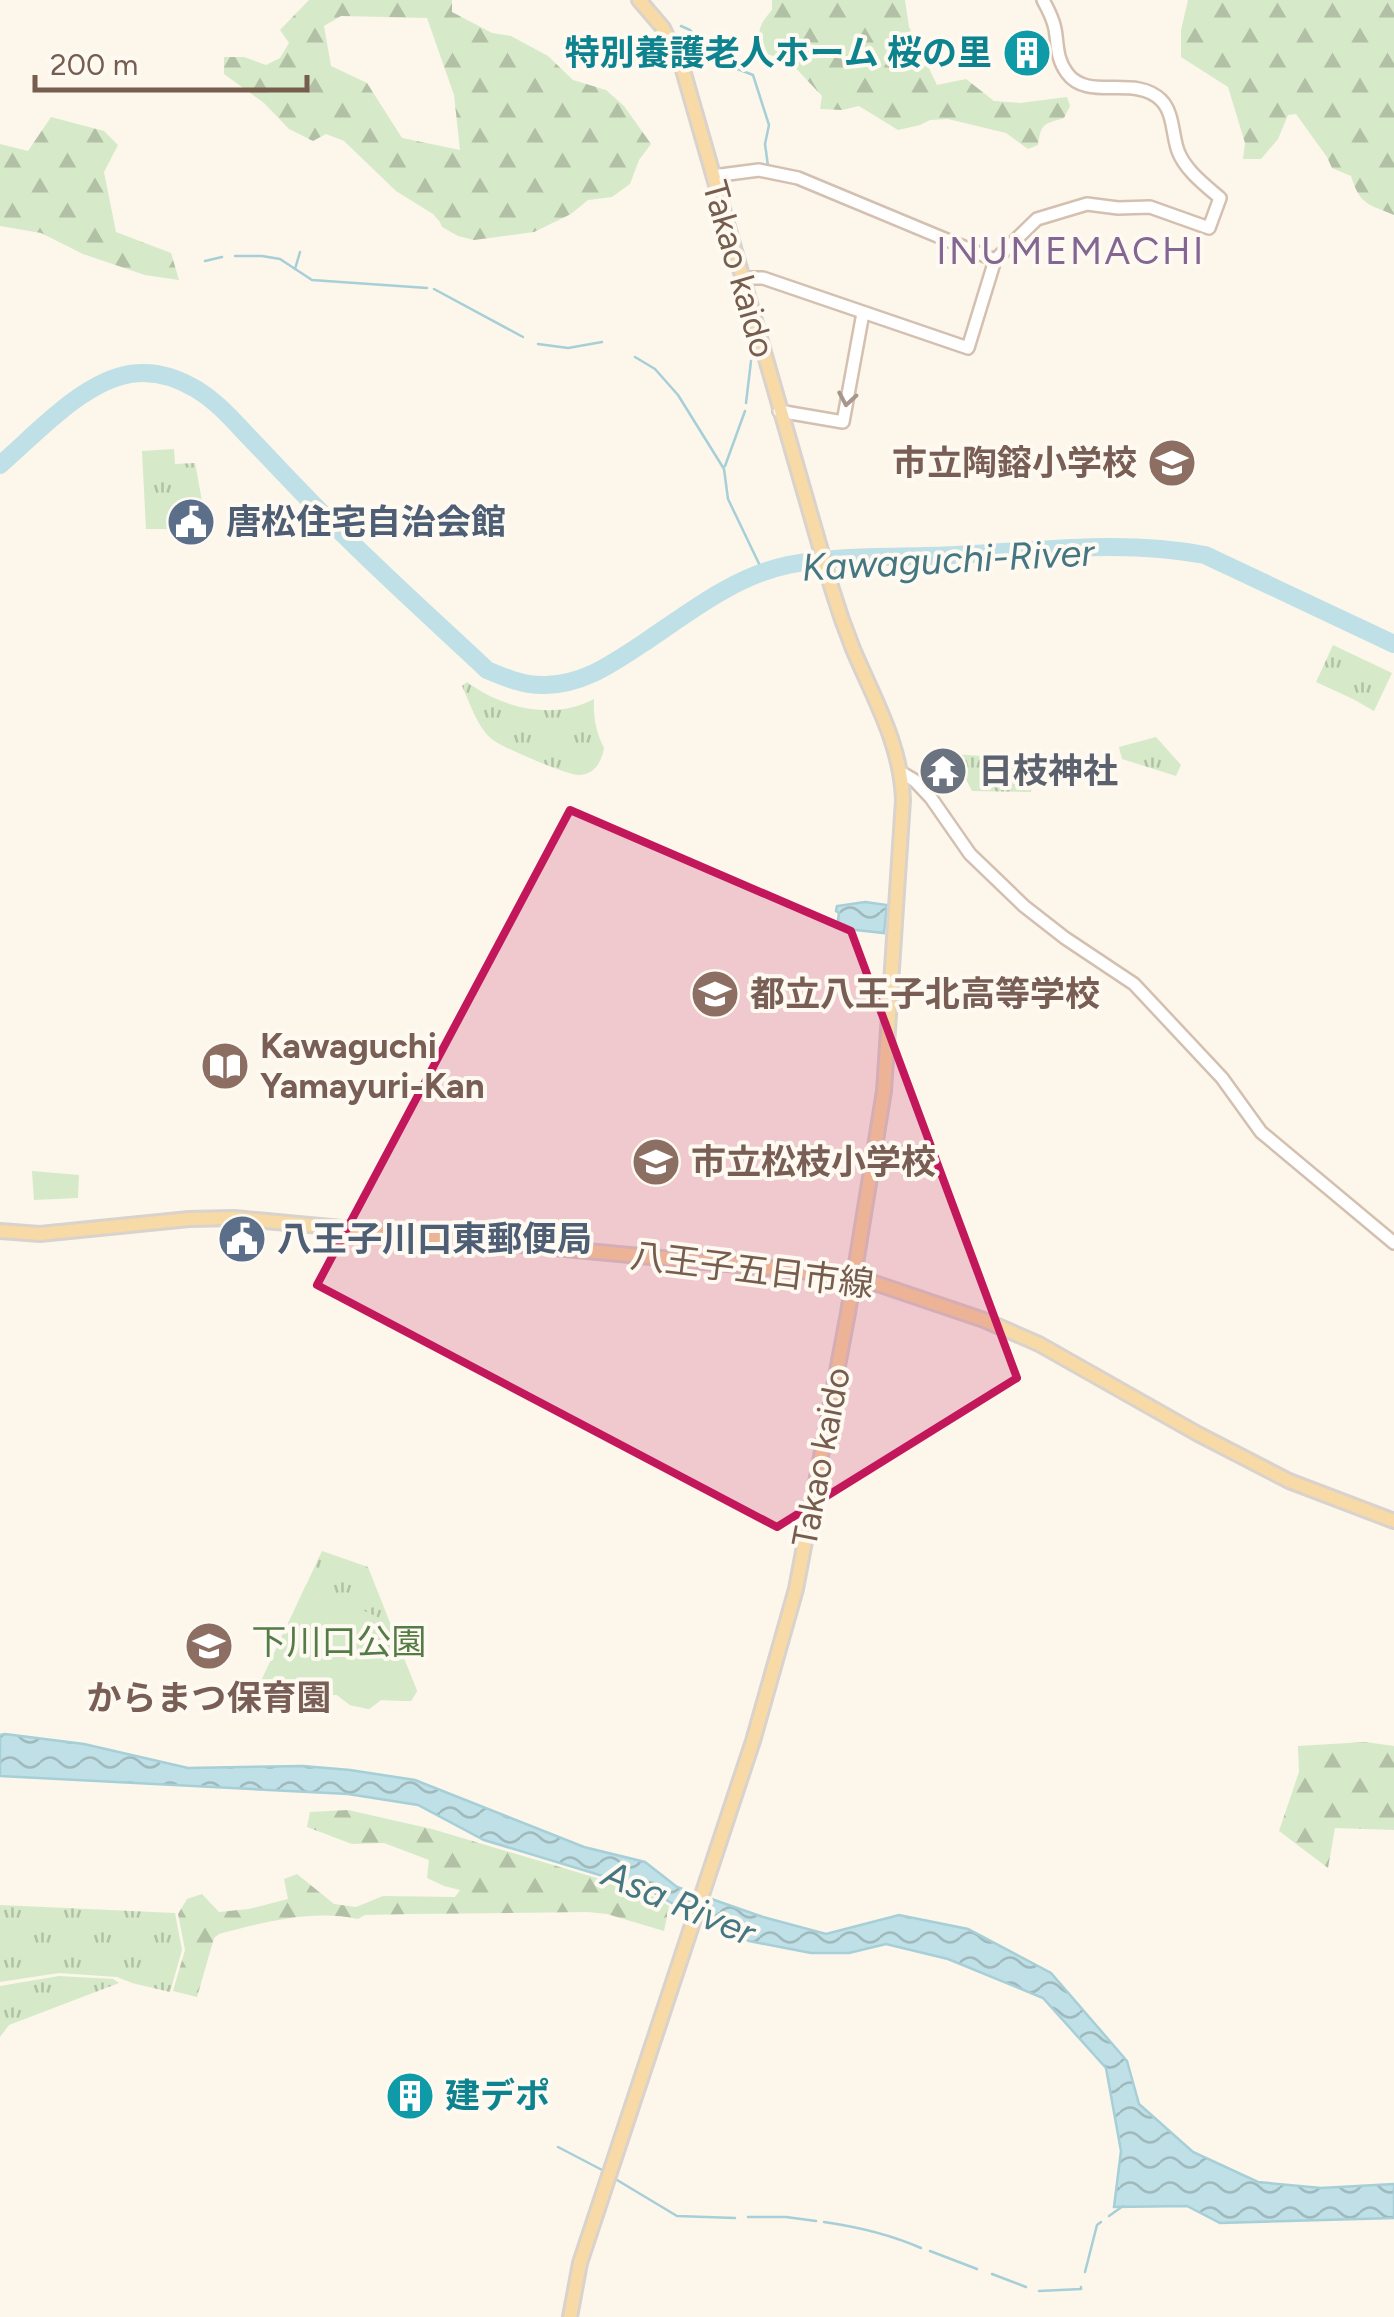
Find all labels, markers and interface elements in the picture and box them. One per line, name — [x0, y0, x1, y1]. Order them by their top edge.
building icon: 特別養護老人ホーム 桜の里 — [1001, 27, 1053, 79]
scale bar — [35, 30, 308, 92]
place label: 特別養護老人ホーム 桜の里 — [565, 32, 992, 74]
text: 200 m — [50, 46, 138, 83]
street label: Takao kaido — [694, 176, 784, 362]
district label: INUMEMACHI — [936, 228, 1206, 274]
one-way arrow — [837, 391, 858, 407]
school or university icon: 市立陶鎔小学校 — [1146, 437, 1198, 489]
place label: 市立陶鎔小学校 — [892, 442, 1137, 484]
public building icon: 唐松住宅自治会館 — [165, 496, 217, 548]
place label: 唐松住宅自治会館 — [226, 501, 506, 543]
water label: Kawaguchi-River — [801, 529, 1096, 591]
temple icon: 日枝神社 — [917, 745, 969, 797]
place label: 日枝神社 — [978, 750, 1118, 792]
school or university icon: 都立八王子北高等学校 — [689, 968, 741, 1020]
place label: 都立八王子北高等学校 — [750, 973, 1100, 1015]
place label: Kawaguchi Yamayuri-Kan — [260, 1025, 485, 1107]
library icon: Kawaguchi Yamayuri-Kan — [199, 1040, 251, 1092]
school or university icon: 市立松枝小学校 — [630, 1136, 682, 1188]
place label: 市立松枝小学校 — [691, 1141, 936, 1183]
public building icon: 八王子川口東郵便局 — [216, 1213, 268, 1265]
place label: 八王子川口東郵便局 — [277, 1218, 592, 1260]
street label: 八王子五日市線 — [628, 1234, 876, 1306]
street label: Takao kaido — [783, 1364, 859, 1550]
school or university icon: からまつ保育園 — [183, 1620, 235, 1672]
park label: 下川口公園 — [251, 1621, 427, 1663]
place label: からまつ保育園 — [86, 1677, 332, 1719]
water label: Asa River — [594, 1850, 763, 1956]
building icon: 建デポ — [384, 2070, 436, 2122]
place label: 建デポ — [445, 2075, 550, 2117]

